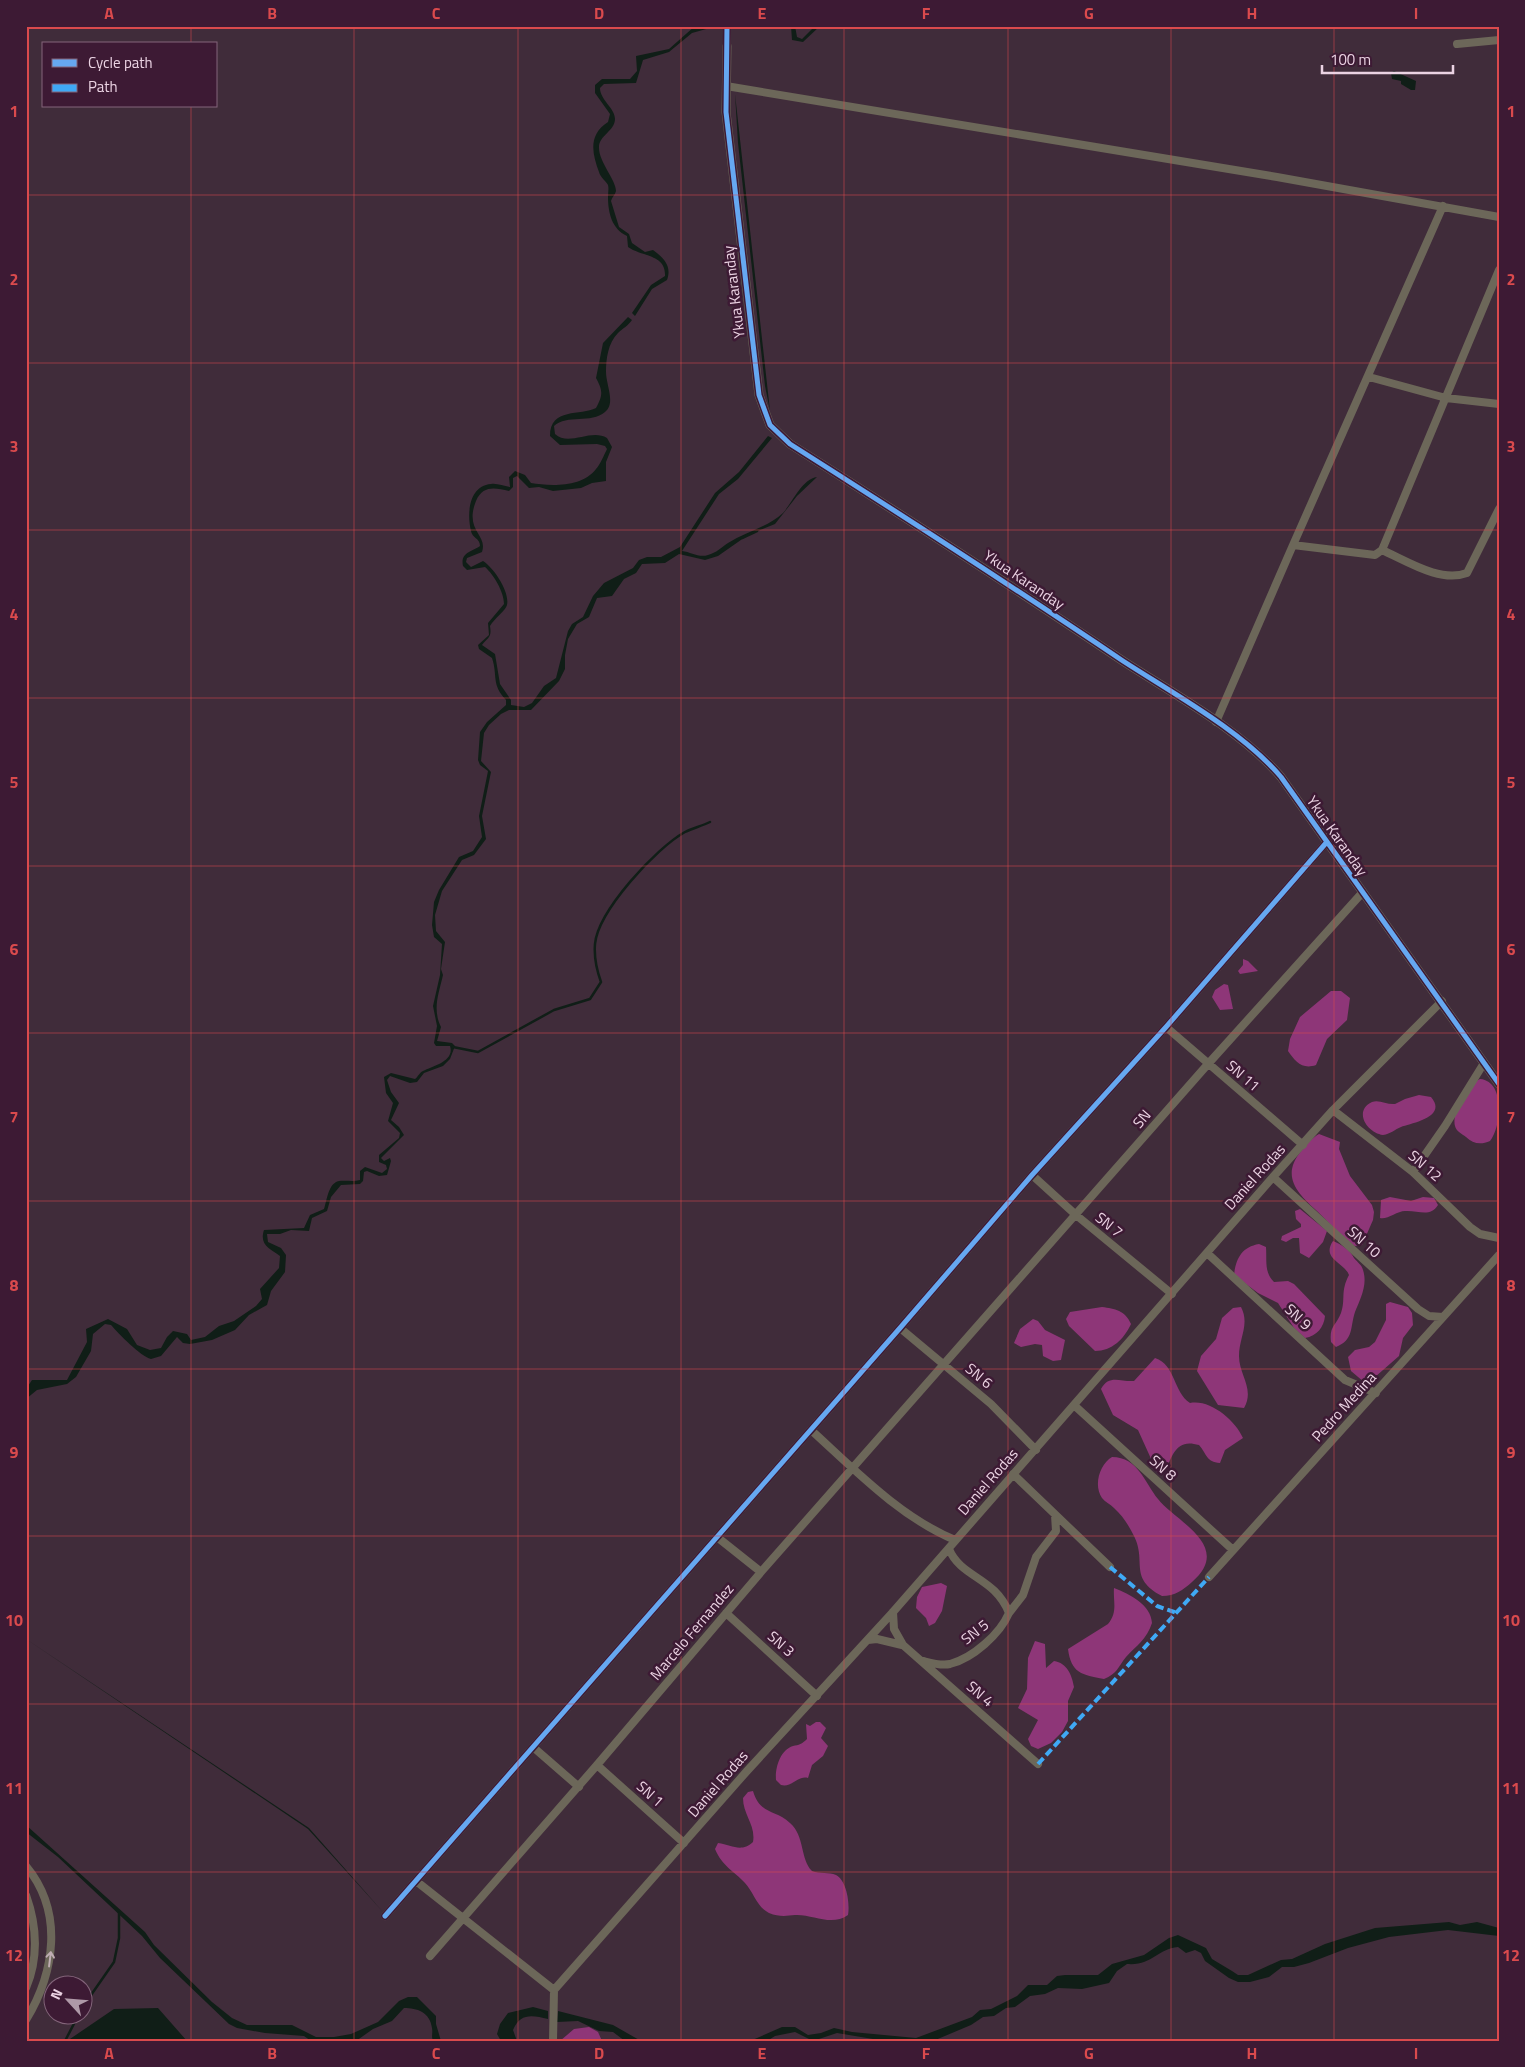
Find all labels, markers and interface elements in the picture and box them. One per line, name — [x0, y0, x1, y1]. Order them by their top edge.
text: A — [104, 1, 114, 25]
text: B — [267, 1, 277, 25]
text: C — [432, 1, 441, 25]
text: D — [594, 1, 604, 25]
text: E — [758, 1, 767, 25]
text: F — [922, 1, 931, 25]
text: G — [1084, 1, 1094, 25]
text: H — [1247, 1, 1257, 25]
text: I — [1414, 1, 1418, 25]
legend — [42, 42, 218, 108]
scale bar — [1322, 42, 1454, 74]
text: 100 m — [1330, 48, 1371, 71]
text: Cycle path — [88, 51, 153, 74]
text: Path — [88, 75, 118, 98]
text: 1 — [10, 99, 18, 123]
text: 1 — [1507, 99, 1515, 123]
street label: Ykua Karanday — [716, 244, 751, 340]
text: 2 — [10, 267, 18, 291]
text: 2 — [1507, 267, 1515, 291]
text: 3 — [10, 434, 18, 458]
text: 3 — [1507, 434, 1515, 458]
street label: Ykua Karanday — [979, 544, 1069, 615]
text: 4 — [10, 602, 19, 626]
text: 4 — [1507, 602, 1516, 626]
text: 5 — [10, 770, 19, 794]
text: 5 — [1507, 770, 1516, 794]
street label: Ykua Karanday — [1301, 791, 1374, 881]
text: 6 — [10, 937, 19, 961]
text: 6 — [1507, 937, 1516, 961]
street label: SN 11 — [1221, 1054, 1265, 1097]
street label: SN — [1127, 1104, 1156, 1133]
text: 7 — [10, 1105, 18, 1129]
text: 7 — [1507, 1105, 1515, 1129]
street label: Daniel Rodas — [1219, 1138, 1291, 1215]
street label: SN 12 — [1403, 1144, 1447, 1187]
street label: SN 7 — [1090, 1206, 1128, 1243]
street label: SN 10 — [1342, 1220, 1386, 1263]
text: 8 — [10, 1273, 19, 1297]
text: 8 — [1507, 1273, 1516, 1297]
street label: SN 9 — [1280, 1298, 1317, 1335]
street label: SN 6 — [960, 1357, 998, 1394]
street label: Pedro Medina — [1306, 1366, 1382, 1447]
text: 9 — [10, 1440, 19, 1464]
text: 9 — [1507, 1440, 1516, 1464]
street label: Daniel Rodas — [952, 1443, 1023, 1520]
street label: SN 8 — [1144, 1449, 1182, 1486]
street label: Marcelo Fernandez — [644, 1578, 739, 1685]
text: 10 — [5, 1608, 23, 1632]
text: 10 — [1502, 1608, 1520, 1632]
street label: SN 5 — [956, 1613, 994, 1650]
street label: SN 3 — [762, 1625, 800, 1662]
street label: SN 4 — [961, 1675, 999, 1712]
street label: Daniel Rodas — [682, 1745, 753, 1822]
street label: SN 1 — [631, 1775, 669, 1812]
text: 11 — [5, 1776, 23, 1800]
text: 11 — [1502, 1776, 1520, 1800]
text: 12 — [5, 1943, 23, 1967]
text: 12 — [1502, 1943, 1520, 1967]
one-way arrow — [45, 1951, 55, 1967]
north arrow — [42, 1974, 92, 2024]
text: N — [44, 1985, 67, 2003]
text: A — [104, 2041, 114, 2065]
text: B — [267, 2041, 277, 2065]
text: C — [432, 2041, 441, 2065]
text: D — [594, 2041, 604, 2065]
text: E — [758, 2041, 767, 2065]
text: F — [922, 2041, 931, 2065]
text: G — [1084, 2041, 1094, 2065]
text: H — [1247, 2041, 1257, 2065]
text: I — [1414, 2041, 1418, 2065]

